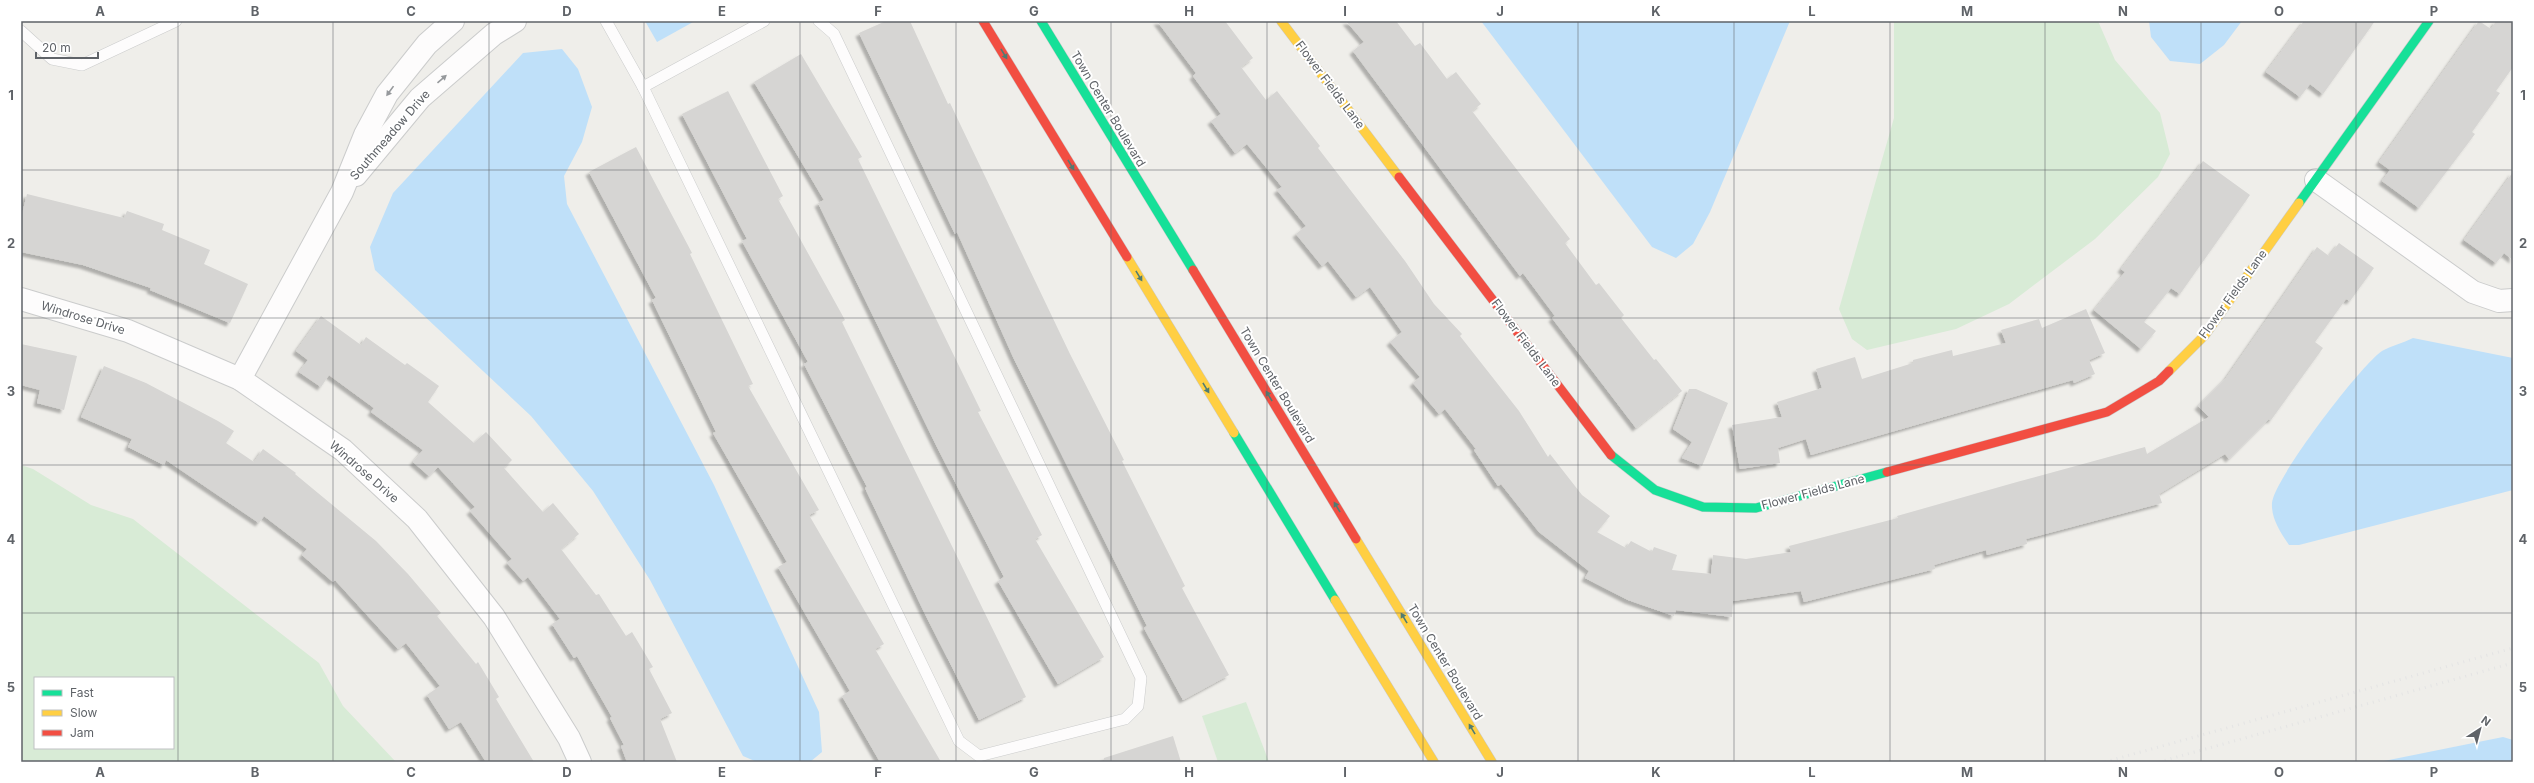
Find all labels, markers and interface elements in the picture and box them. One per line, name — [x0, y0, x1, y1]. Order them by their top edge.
text: A — [95, 3, 105, 19]
text: B — [251, 3, 260, 19]
text: C — [406, 3, 416, 19]
text: D — [562, 3, 572, 19]
text: E — [718, 3, 726, 19]
text: F — [874, 3, 882, 19]
text: G — [1029, 3, 1039, 19]
text: H — [1184, 3, 1194, 19]
text: I — [1343, 3, 1347, 19]
text: J — [1496, 3, 1504, 19]
text: K — [1651, 3, 1661, 19]
text: L — [1808, 3, 1816, 19]
text: M — [1961, 3, 1973, 19]
text: N — [2118, 3, 2128, 19]
text: O — [2274, 3, 2284, 19]
text: P — [2430, 3, 2438, 19]
scale bar — [36, 34, 98, 60]
street label: Flower Fields Lane — [1293, 38, 1368, 132]
text: 20 m — [42, 40, 71, 55]
one-way arrow — [1000, 48, 1007, 60]
street label: Town Center Boulevard — [1068, 48, 1149, 169]
one-way arrow — [437, 75, 448, 84]
street label: Southmeadow Drive — [346, 86, 433, 183]
one-way arrow — [385, 86, 394, 97]
text: 1 — [8, 87, 14, 103]
text: 1 — [2520, 87, 2526, 103]
one-way arrow — [1068, 159, 1075, 171]
text: 2 — [7, 235, 15, 251]
text: 2 — [2519, 235, 2527, 251]
street label: Flower Fields Lane — [2195, 246, 2270, 341]
one-way arrow — [1135, 270, 1142, 282]
street label: Flower Fields Lane — [1489, 296, 1564, 390]
street label: Windrose Drive — [39, 298, 127, 337]
street label: Town Center Boulevard — [1237, 324, 1318, 445]
one-way arrow — [1203, 382, 1210, 393]
text: 3 — [7, 383, 15, 399]
text: 3 — [2519, 383, 2527, 399]
one-way arrow — [1265, 391, 1273, 401]
street label: Windrose Drive — [327, 437, 402, 506]
street label: Flower Fields Lane — [1760, 471, 1866, 512]
one-way arrow — [1333, 501, 1340, 513]
text: 4 — [7, 531, 16, 547]
text: 4 — [2519, 531, 2528, 547]
street label: Town Center Boulevard — [1405, 601, 1486, 722]
one-way arrow — [1401, 612, 1408, 624]
legend — [34, 677, 174, 749]
text: 5 — [7, 679, 15, 695]
text: 5 — [2519, 679, 2527, 695]
text: Fast — [70, 685, 94, 700]
text: Slow — [70, 705, 98, 720]
north arrow — [2460, 709, 2500, 749]
text: N — [2478, 713, 2493, 729]
one-way arrow — [1468, 724, 1476, 734]
text: Jam — [70, 725, 94, 740]
text: A — [95, 764, 105, 780]
text: B — [251, 764, 260, 780]
text: C — [406, 764, 416, 780]
text: D — [562, 764, 572, 780]
text: E — [718, 764, 726, 780]
text: F — [874, 764, 882, 780]
text: G — [1029, 764, 1039, 780]
text: H — [1184, 764, 1194, 780]
text: I — [1343, 764, 1347, 780]
text: J — [1496, 764, 1504, 780]
text: K — [1651, 764, 1661, 780]
text: L — [1808, 764, 1816, 780]
text: M — [1961, 764, 1973, 780]
text: N — [2118, 764, 2128, 780]
text: O — [2274, 764, 2284, 780]
text: P — [2430, 764, 2438, 780]

